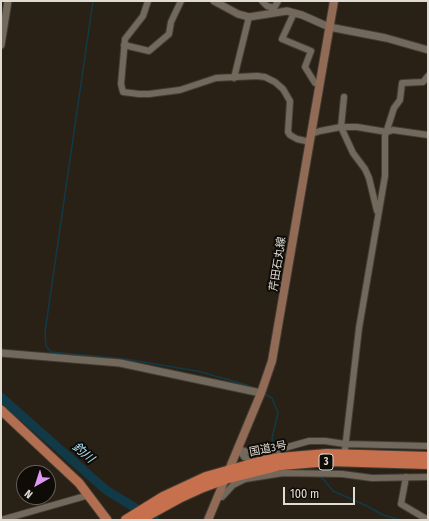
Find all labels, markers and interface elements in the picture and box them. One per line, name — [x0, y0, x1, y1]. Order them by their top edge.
street label: 芹田石丸線 — [267, 236, 289, 292]
street label: 国道3号 — [248, 439, 288, 459]
water label: 釣川 — [69, 440, 97, 466]
road number: 3 — [319, 454, 333, 470]
north arrow — [16, 465, 56, 505]
scale bar — [285, 479, 357, 505]
text: N — [22, 487, 35, 501]
text: 100 m — [290, 487, 319, 501]

